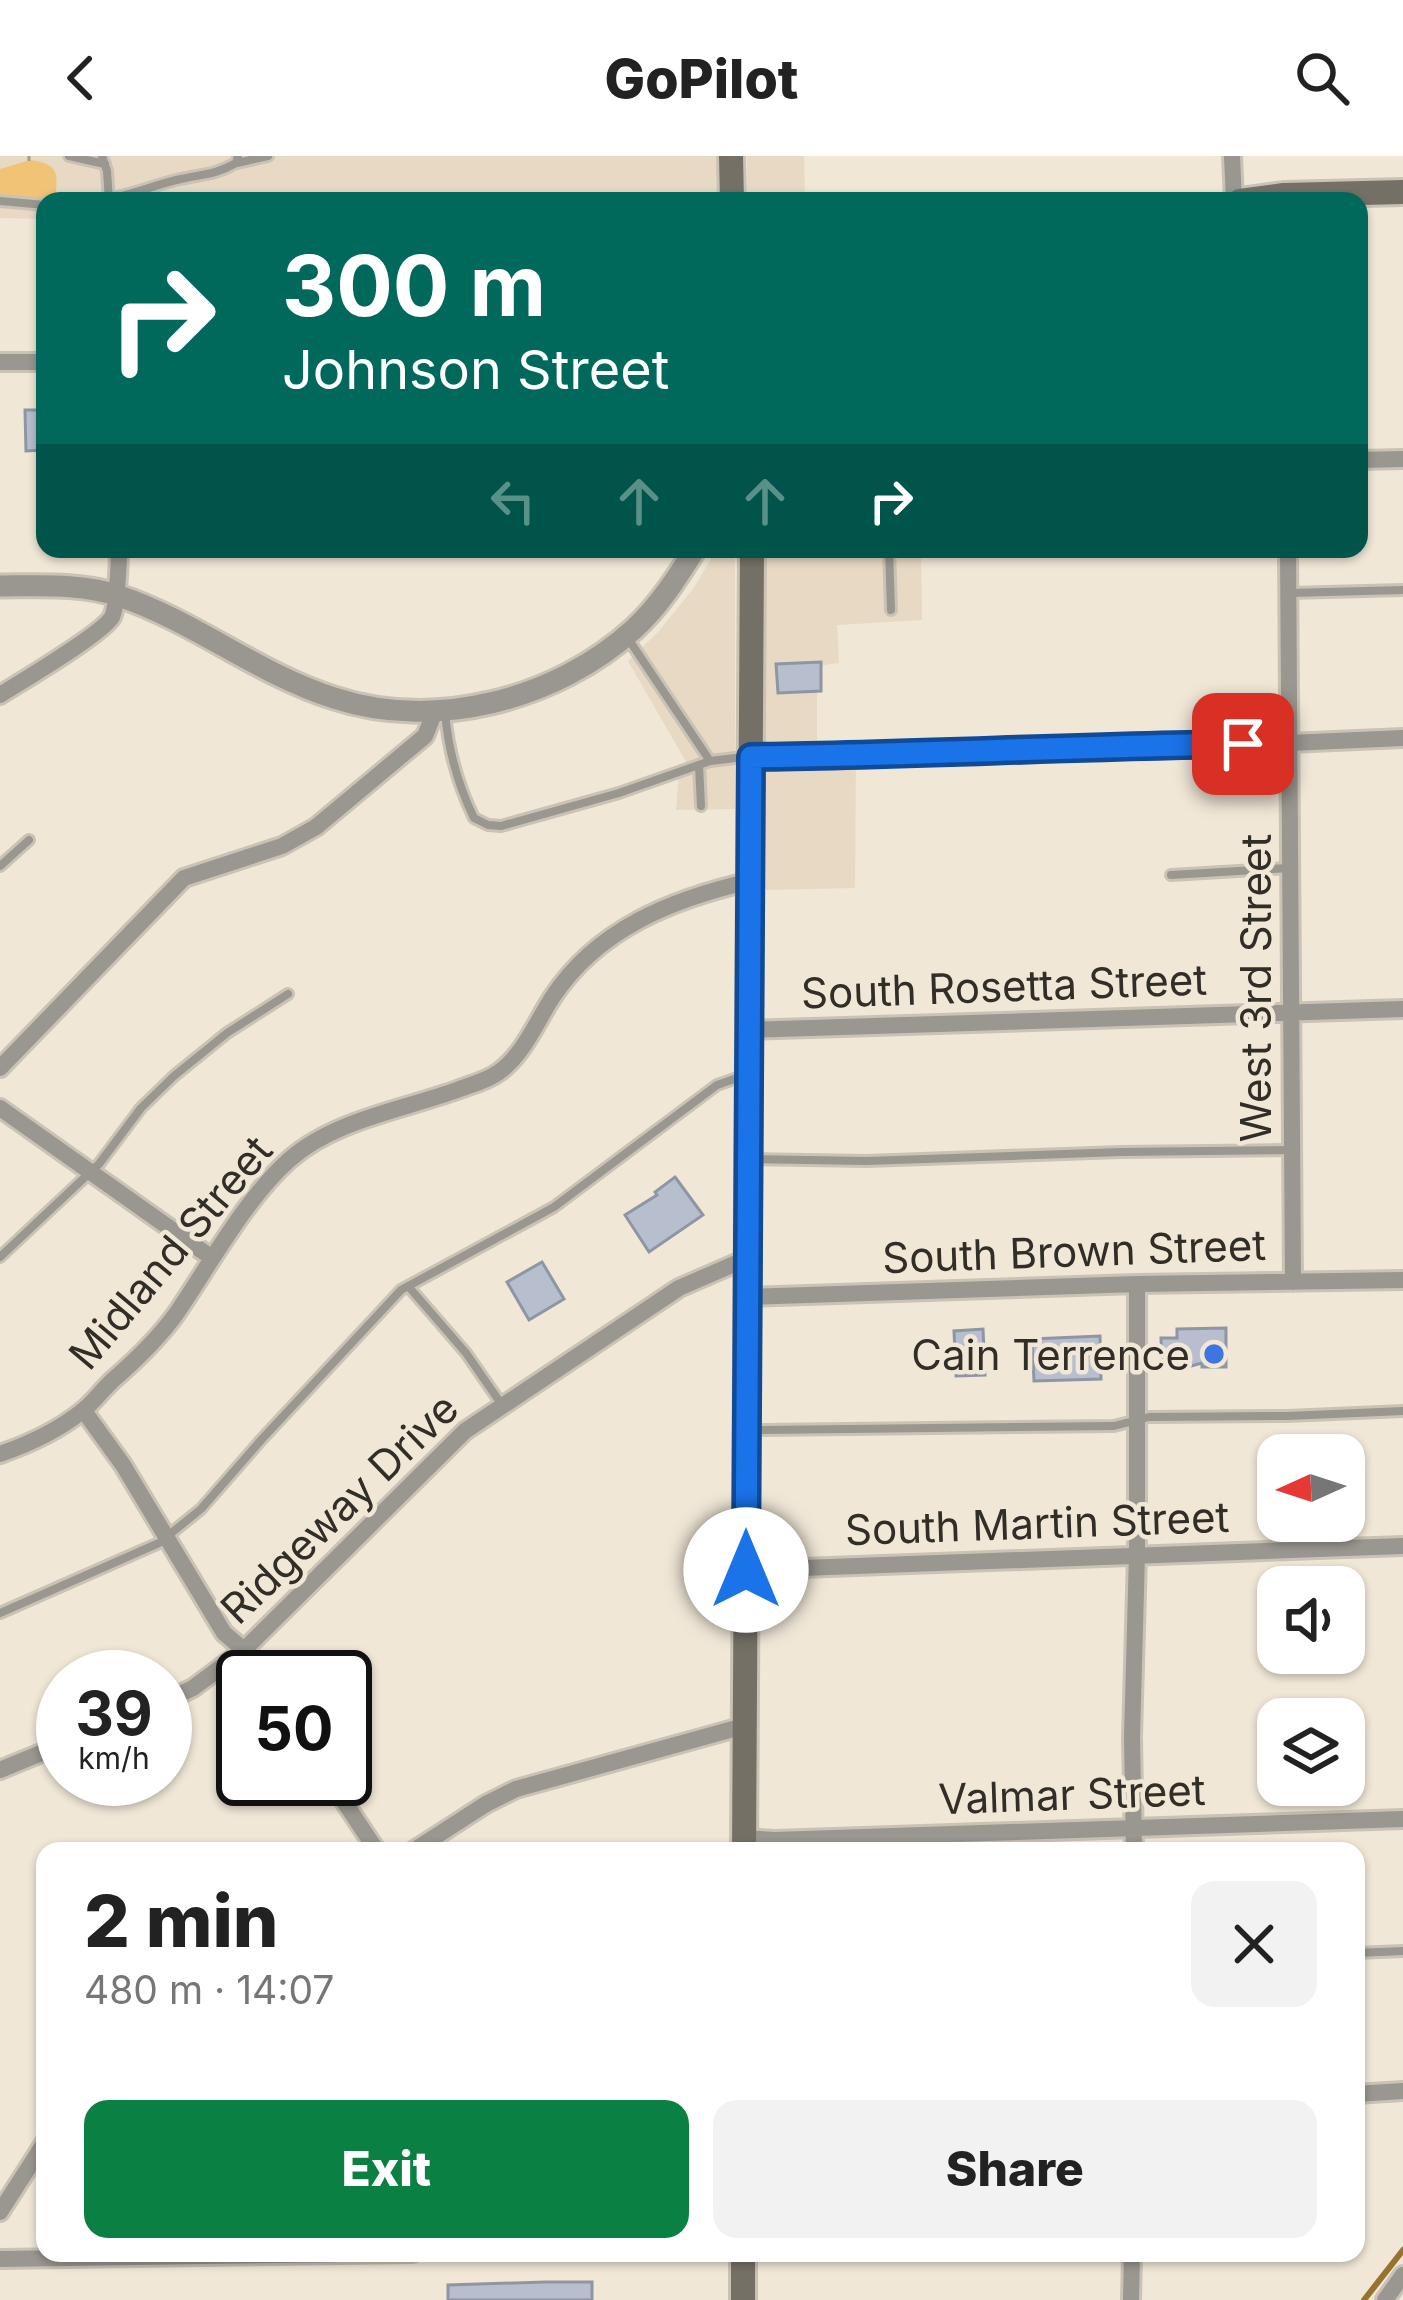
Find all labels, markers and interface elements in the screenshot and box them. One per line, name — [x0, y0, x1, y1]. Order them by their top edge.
icon: back — [48, 45, 114, 111]
icon: search — [1289, 45, 1355, 111]
text: GoPilot — [605, 46, 798, 111]
text: 300 m — [282, 235, 546, 336]
icon: right — [84, 240, 240, 396]
text: Johnson Street — [282, 337, 669, 402]
icon: left — [480, 468, 546, 534]
icon: ahead — [606, 468, 672, 534]
icon: ahead — [732, 468, 798, 534]
icon: right — [858, 468, 924, 534]
pin — [1192, 693, 1294, 795]
icon: arrive — [1210, 711, 1276, 777]
street label: West 3rd Street — [1230, 834, 1281, 1142]
street label: South Rosetta Street — [800, 953, 1208, 1019]
street label: Midland Street — [58, 1125, 282, 1379]
street label: South Brown Street — [881, 1219, 1267, 1283]
place label: Cain Terrence — [911, 1329, 1190, 1380]
marker: Cain Terrence — [1201, 1341, 1227, 1367]
street label: Ridgeway Drive — [210, 1382, 468, 1634]
north arrow — [1257, 1434, 1365, 1542]
map controls — [1257, 1434, 1365, 1806]
street label: South Martin Street — [844, 1491, 1230, 1555]
position arrow — [683, 1507, 809, 1633]
button: sound — [1257, 1566, 1365, 1674]
speed limit sign: 50 — [216, 1650, 372, 1806]
text: 39 — [75, 1677, 153, 1749]
button: layers — [1257, 1698, 1365, 1806]
text: km/h — [78, 1740, 150, 1776]
street label: Valmar Street — [938, 1764, 1206, 1824]
text: 2 min — [84, 1877, 279, 1964]
button: close — [1191, 1881, 1317, 2007]
text: 480 m · 14:07 — [84, 1966, 334, 2013]
button: Exit — [84, 2100, 689, 2238]
button: Share — [713, 2100, 1317, 2238]

